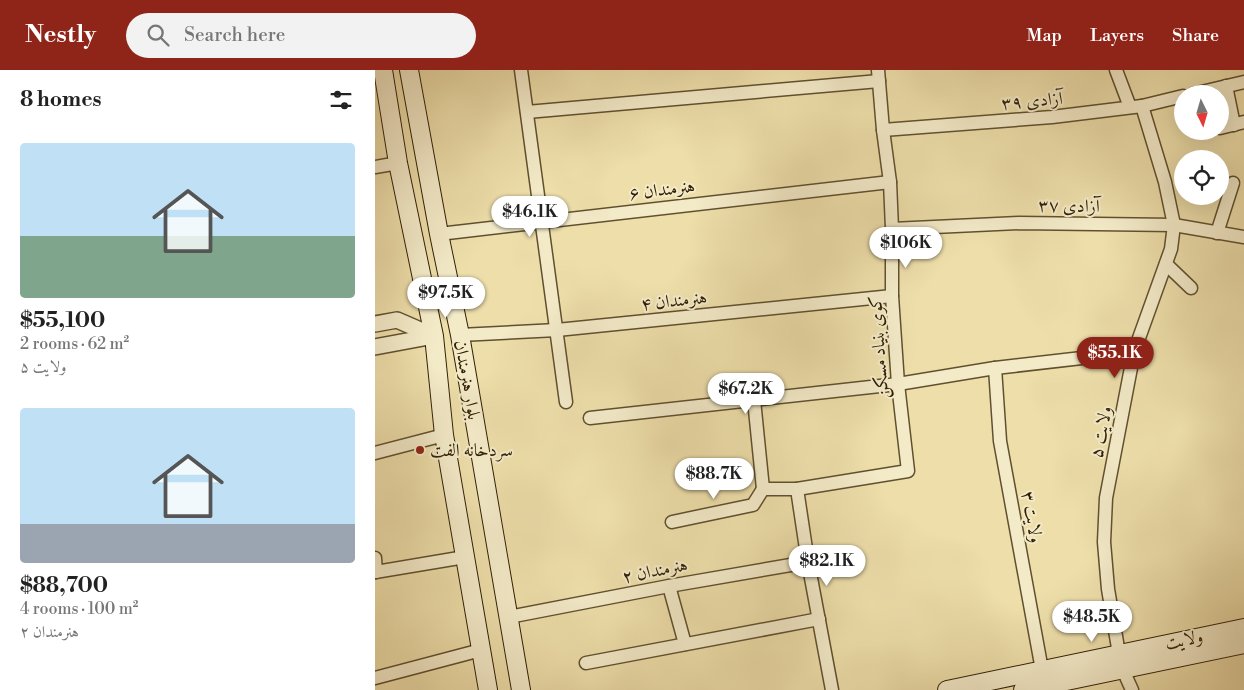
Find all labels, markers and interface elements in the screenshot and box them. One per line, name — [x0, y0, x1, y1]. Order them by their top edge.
search box — [126, 13, 476, 58]
text: Nestly — [25, 20, 96, 50]
icon: search — [144, 21, 172, 49]
text: Search here — [184, 23, 285, 47]
text: Map — [1027, 24, 1062, 47]
text: Layers — [1090, 24, 1144, 47]
text: Share — [1172, 24, 1219, 47]
north arrow — [1174, 85, 1229, 140]
map controls — [1174, 85, 1229, 205]
icon: filters — [327, 86, 355, 114]
text: 8 homes — [20, 87, 102, 113]
street label: آزادی ۳۹ — [1000, 87, 1066, 115]
button: locate — [1174, 150, 1229, 205]
street label: هنرمندان ۶ — [628, 175, 696, 205]
icon: home — [143, 176, 233, 266]
street label: آزادی ۳۷ — [1038, 194, 1102, 218]
pin: $46.1K — [489, 196, 571, 238]
text: $46.1K — [502, 202, 558, 222]
pin: $106K — [871, 226, 941, 269]
text: $106K — [880, 233, 932, 253]
pin: $97.5K — [405, 276, 487, 319]
text: $97.5K — [418, 283, 474, 303]
street label: هنرمندان ۴ — [640, 286, 708, 316]
street label: کوی بنیاد مسکن — [864, 295, 894, 399]
text: $55,100 — [20, 308, 105, 334]
text: 2 rooms · 62 m² — [20, 334, 129, 354]
pin: $55.1K — [1074, 336, 1156, 379]
street label: بلوار هنرمندان — [449, 338, 485, 422]
text: $55.1K — [1088, 343, 1142, 363]
text: ولایت ۵ — [20, 357, 66, 377]
pin: $67.2K — [705, 372, 787, 415]
text: $67.2K — [719, 379, 773, 399]
street label: ولایت ۵ — [1085, 404, 1117, 460]
place label: سردخانه الفت — [430, 439, 513, 462]
icon: home — [143, 441, 233, 531]
marker: سردخانه الفت — [414, 444, 426, 456]
pin: $88.7K — [673, 458, 755, 500]
text: $88.7K — [686, 464, 742, 484]
street label: ولایت ۳ — [1016, 489, 1048, 545]
pin: $82.1K — [786, 544, 868, 587]
text: $82.1K — [800, 551, 854, 571]
street label: هنرمندان ۲ — [620, 553, 690, 589]
text: $88,700 — [20, 573, 108, 599]
text: 4 rooms · 100 m² — [20, 599, 138, 619]
pin: $48.5K — [1051, 600, 1133, 643]
text: $48.5K — [1063, 607, 1121, 627]
text: هنرمندان ۲ — [20, 622, 79, 642]
street label: ولایت — [1163, 625, 1205, 655]

